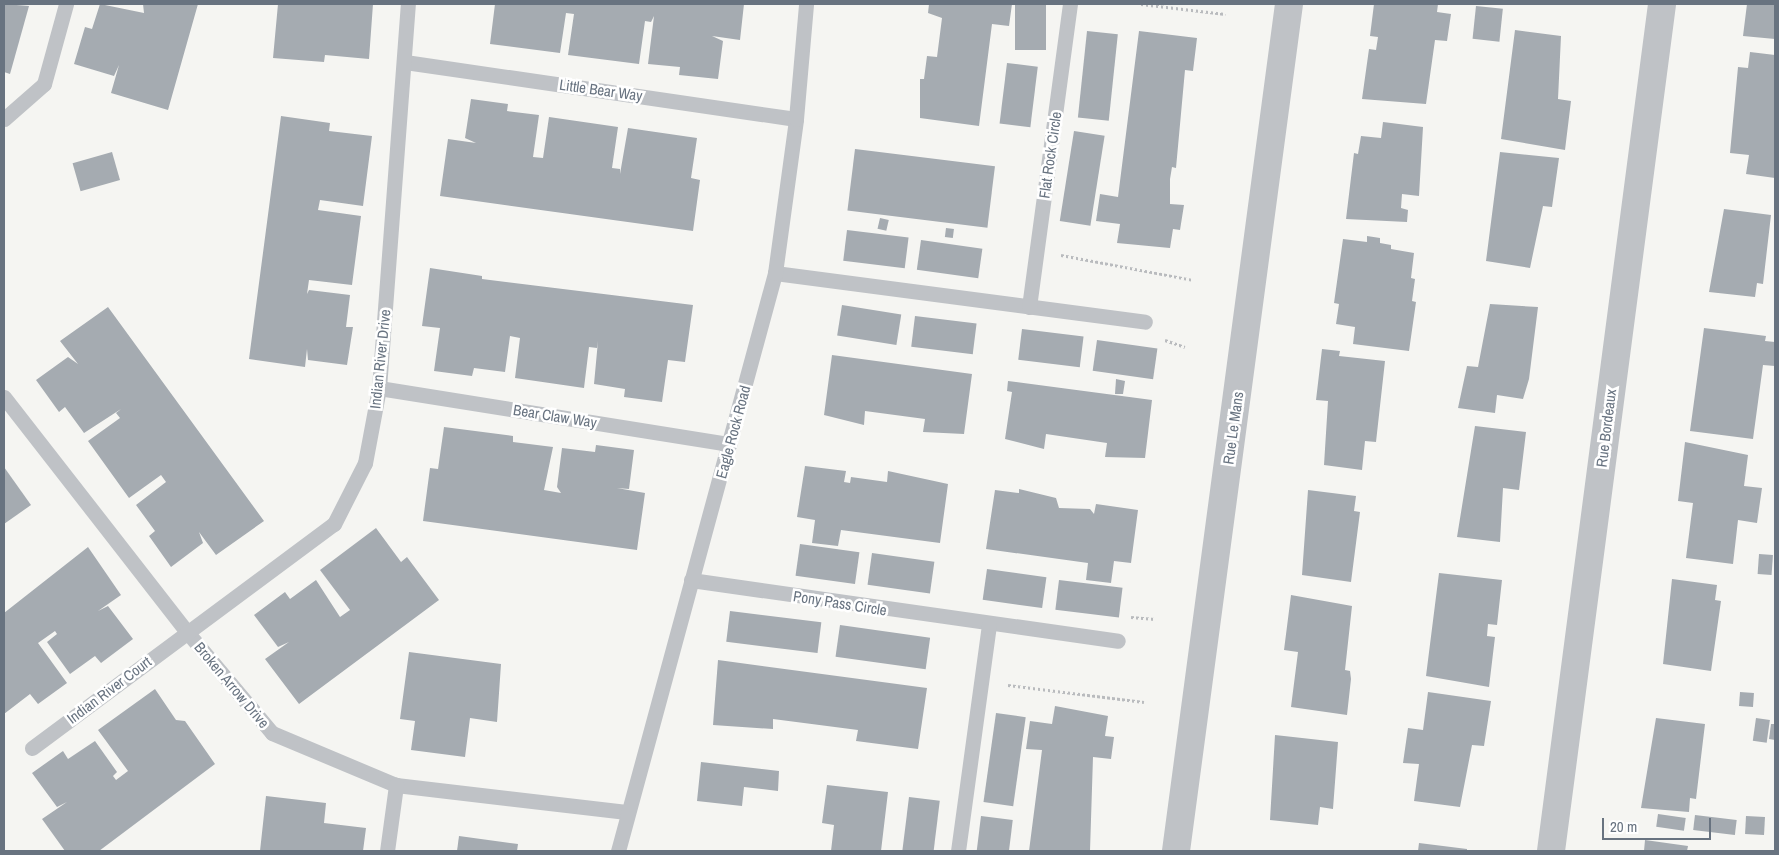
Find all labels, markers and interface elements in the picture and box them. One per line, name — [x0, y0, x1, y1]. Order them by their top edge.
street label: Little Bear Way — [558, 75, 644, 105]
street label: Flat Rock Circle — [1035, 110, 1065, 200]
street label: Indian River Drive — [366, 308, 394, 410]
street label: Eagle Rock Road — [712, 383, 754, 481]
street label: Rue Bordeaux — [1592, 388, 1620, 468]
street label: Rue Le Mans — [1219, 391, 1247, 465]
street label: Bear Claw Way — [512, 401, 598, 431]
street label: Pony Pass Circle — [792, 587, 888, 619]
street label: Broken Arrow Drive — [191, 638, 273, 732]
street label: Indian River Court — [63, 653, 155, 727]
scale bar — [1604, 808, 1713, 840]
text: 20 m — [1610, 816, 1637, 837]

